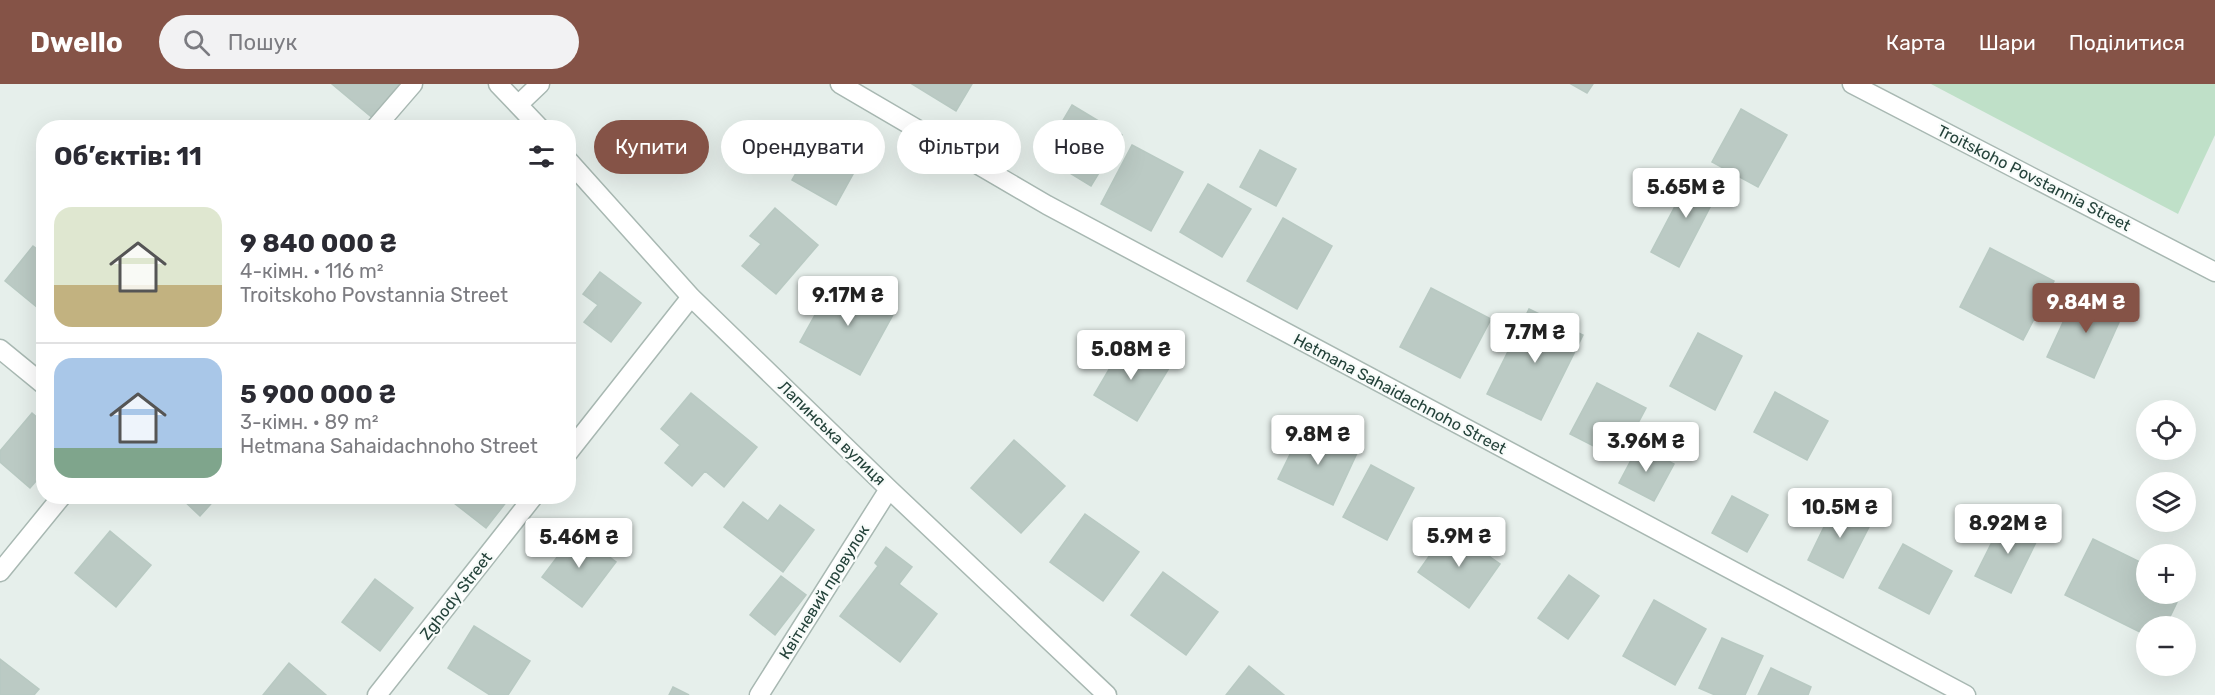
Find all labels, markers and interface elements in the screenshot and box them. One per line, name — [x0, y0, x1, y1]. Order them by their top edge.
search box — [159, 15, 579, 69]
text: Dwello — [30, 26, 123, 59]
icon: search — [180, 26, 213, 59]
text: Пошук — [228, 29, 297, 56]
text: Карта — [1886, 30, 1946, 55]
text: Шари — [1979, 30, 2036, 55]
text: Поділитися — [2069, 30, 2185, 55]
chip: Купити — [594, 120, 709, 174]
chip: Орендувати — [721, 120, 885, 174]
chip: Фільтри — [897, 120, 1021, 174]
chip: Нове — [1033, 120, 1125, 174]
street label: Troitskoho Povstannia Street — [1934, 121, 2134, 235]
icon: filters — [525, 140, 558, 173]
text: Об’єктів: 11 — [54, 141, 202, 172]
pin: 5.65M ₴ — [1631, 168, 1741, 219]
text: 5.65M ₴ — [1647, 175, 1725, 199]
text: 9 840 000 ₴ — [240, 228, 397, 259]
icon: home — [102, 231, 174, 303]
text: 4-кімн. · 116 m² — [240, 259, 384, 283]
pin: 9.17M ₴ — [793, 276, 903, 327]
text: Troitskoho Povstannia Street — [240, 283, 508, 307]
text: 9.17M ₴ — [812, 283, 884, 307]
pin: 9.84M ₴ — [2031, 283, 2141, 334]
text: 9.84M ₴ — [2047, 290, 2125, 314]
pin: 7.7M ₴ — [1486, 313, 1584, 364]
text: 7.7M ₴ — [1504, 320, 1566, 344]
pin: 5.08M ₴ — [1076, 330, 1186, 381]
street label: Hetmana Sahaidachnoho Street — [1290, 330, 1510, 458]
text: 5.08M ₴ — [1091, 337, 1171, 361]
street label: Лапинська вулиця — [774, 377, 890, 489]
text: 5 900 000 ₴ — [240, 379, 396, 410]
icon: home — [102, 382, 174, 454]
map controls — [2136, 400, 2196, 676]
button: locate — [2136, 400, 2196, 460]
text: 3-кімн. · 89 m² — [240, 410, 379, 434]
pin: 9.8M ₴ — [1269, 415, 1367, 466]
text: 9.8M ₴ — [1285, 422, 1351, 446]
pin: 3.96M ₴ — [1591, 422, 1701, 473]
text: 3.96M ₴ — [1607, 429, 1685, 453]
text: Hetmana Sahaidachnoho Street — [240, 434, 538, 458]
button: layers — [2136, 472, 2196, 532]
pin: 10.5M ₴ — [1785, 488, 1895, 539]
text: 10.5M ₴ — [1802, 495, 1878, 519]
pin: 8.92M ₴ — [1953, 504, 2063, 555]
text: 8.92M ₴ — [1969, 511, 2047, 535]
pin: 5.9M ₴ — [1410, 517, 1508, 568]
pin: 5.46M ₴ — [524, 518, 634, 569]
street label: Квітневий провулок — [775, 521, 873, 663]
text: 5.9M ₴ — [1427, 524, 1491, 548]
text: 5.46M ₴ — [539, 525, 619, 549]
button: + — [2136, 544, 2196, 604]
street label: Zghody Street — [416, 548, 496, 644]
button: − — [2136, 616, 2196, 676]

